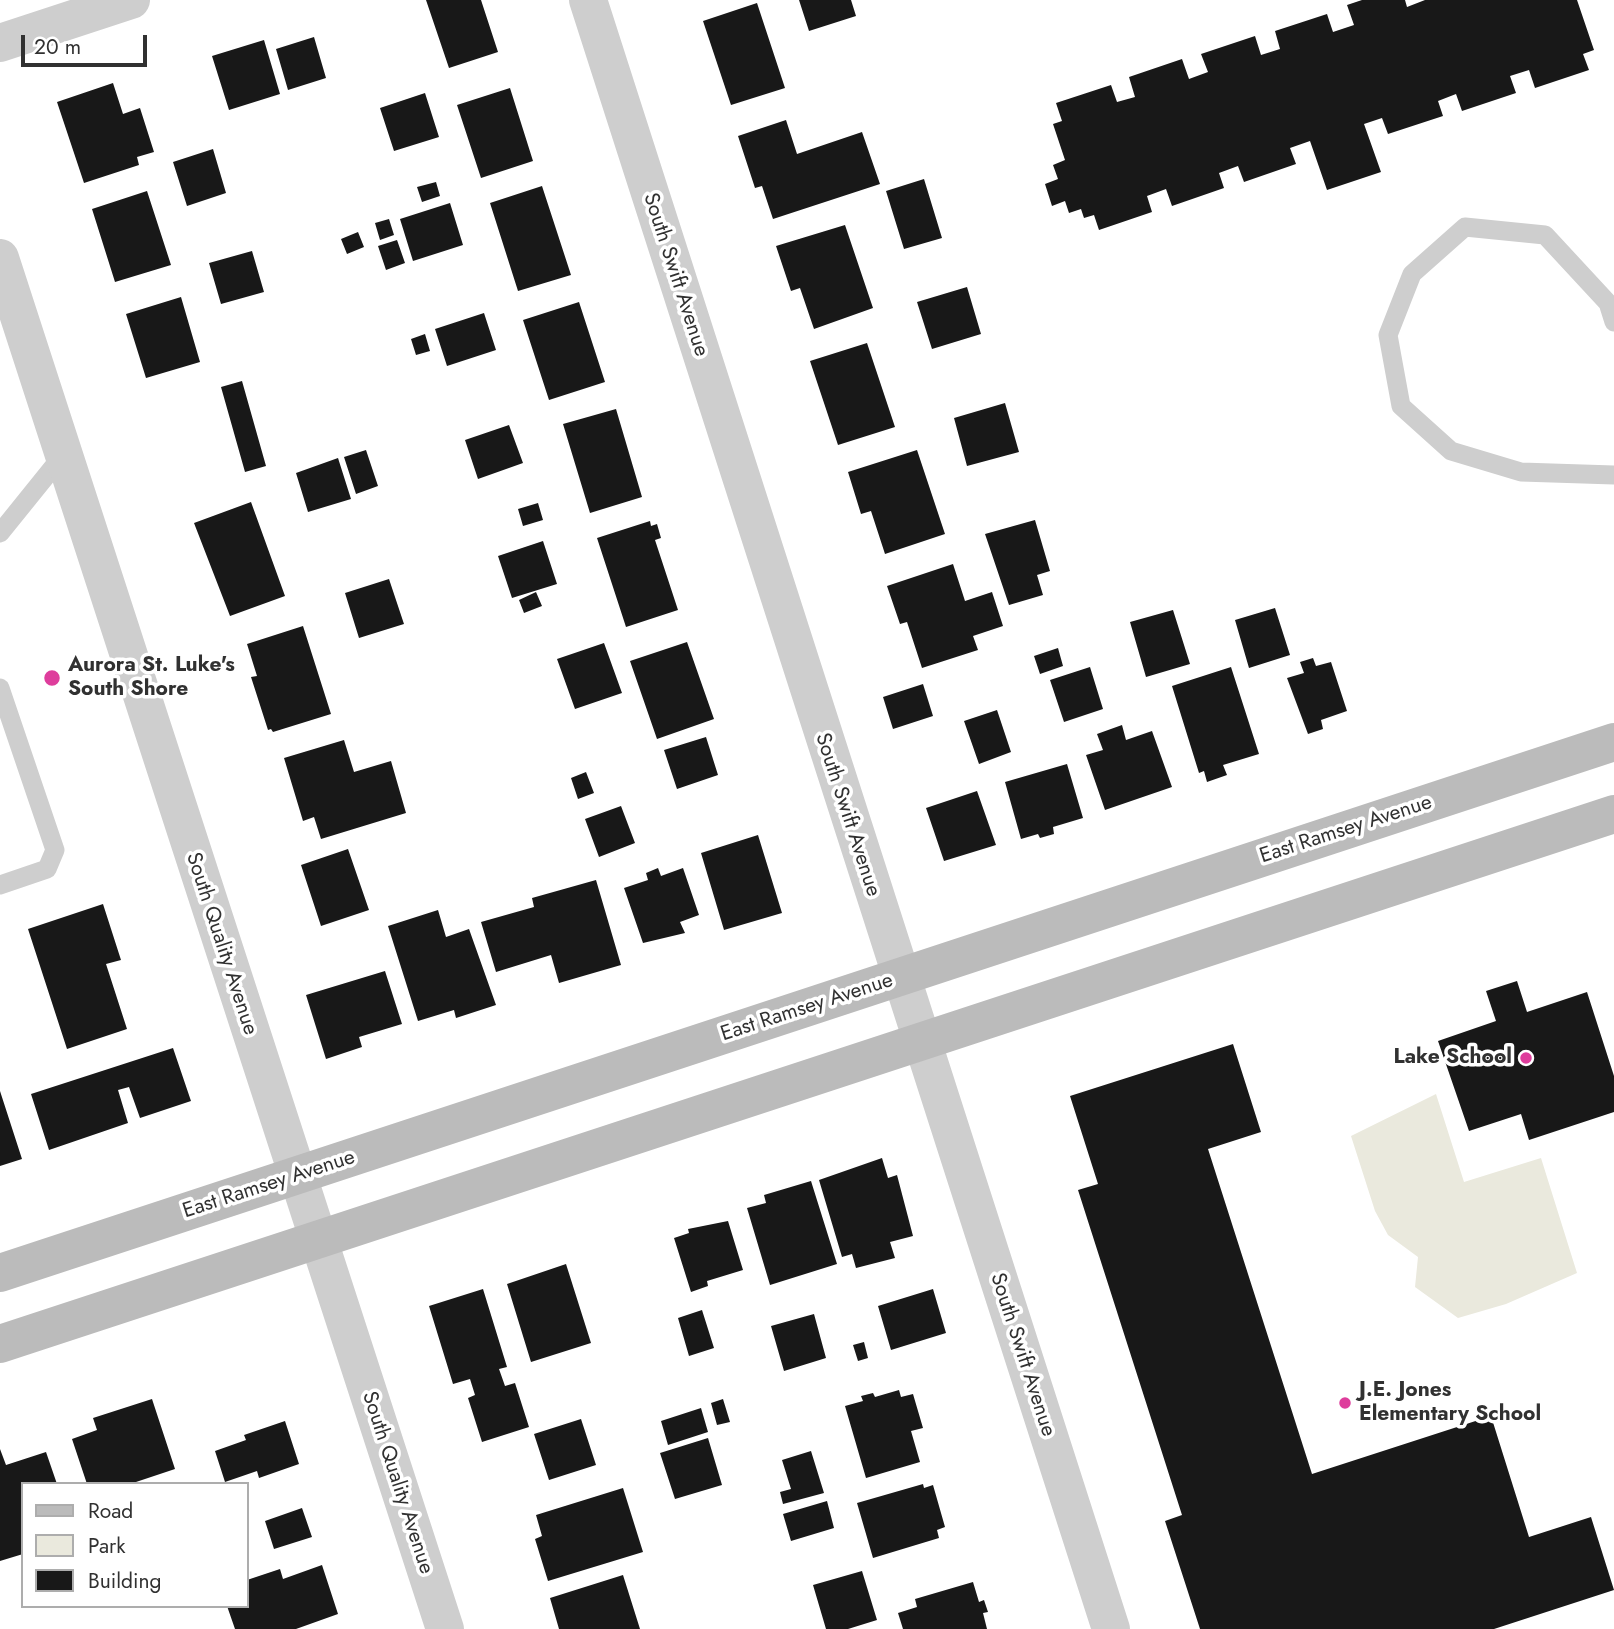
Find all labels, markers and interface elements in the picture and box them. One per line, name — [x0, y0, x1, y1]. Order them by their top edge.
scale bar — [24, 21, 150, 65]
text: 20 m — [34, 32, 81, 62]
street label: South Swift Avenue — [637, 190, 713, 360]
place label: Aurora St. Luke's South Shore — [68, 653, 235, 703]
marker: Aurora St. Luke's South Shore — [42, 668, 62, 688]
street label: South Swift Avenue — [809, 730, 885, 900]
street label: East Ramsey Avenue — [1257, 790, 1435, 870]
street label: South Quality Avenue — [180, 850, 262, 1038]
street label: East Ramsey Avenue — [718, 968, 896, 1048]
place label: Lake School — [1394, 1045, 1512, 1071]
marker: Lake School — [1518, 1050, 1534, 1066]
street label: East Ramsey Avenue — [180, 1145, 358, 1225]
street label: South Swift Avenue — [984, 1270, 1060, 1440]
place label: J.E. Jones Elementary School — [1359, 1378, 1541, 1428]
street label: South Quality Avenue — [356, 1389, 438, 1577]
marker: J.E. Jones Elementary School — [1337, 1395, 1353, 1411]
legend — [21, 1482, 248, 1608]
text: Road — [88, 1496, 133, 1526]
text: Park — [88, 1531, 125, 1561]
text: Building — [88, 1566, 161, 1596]

